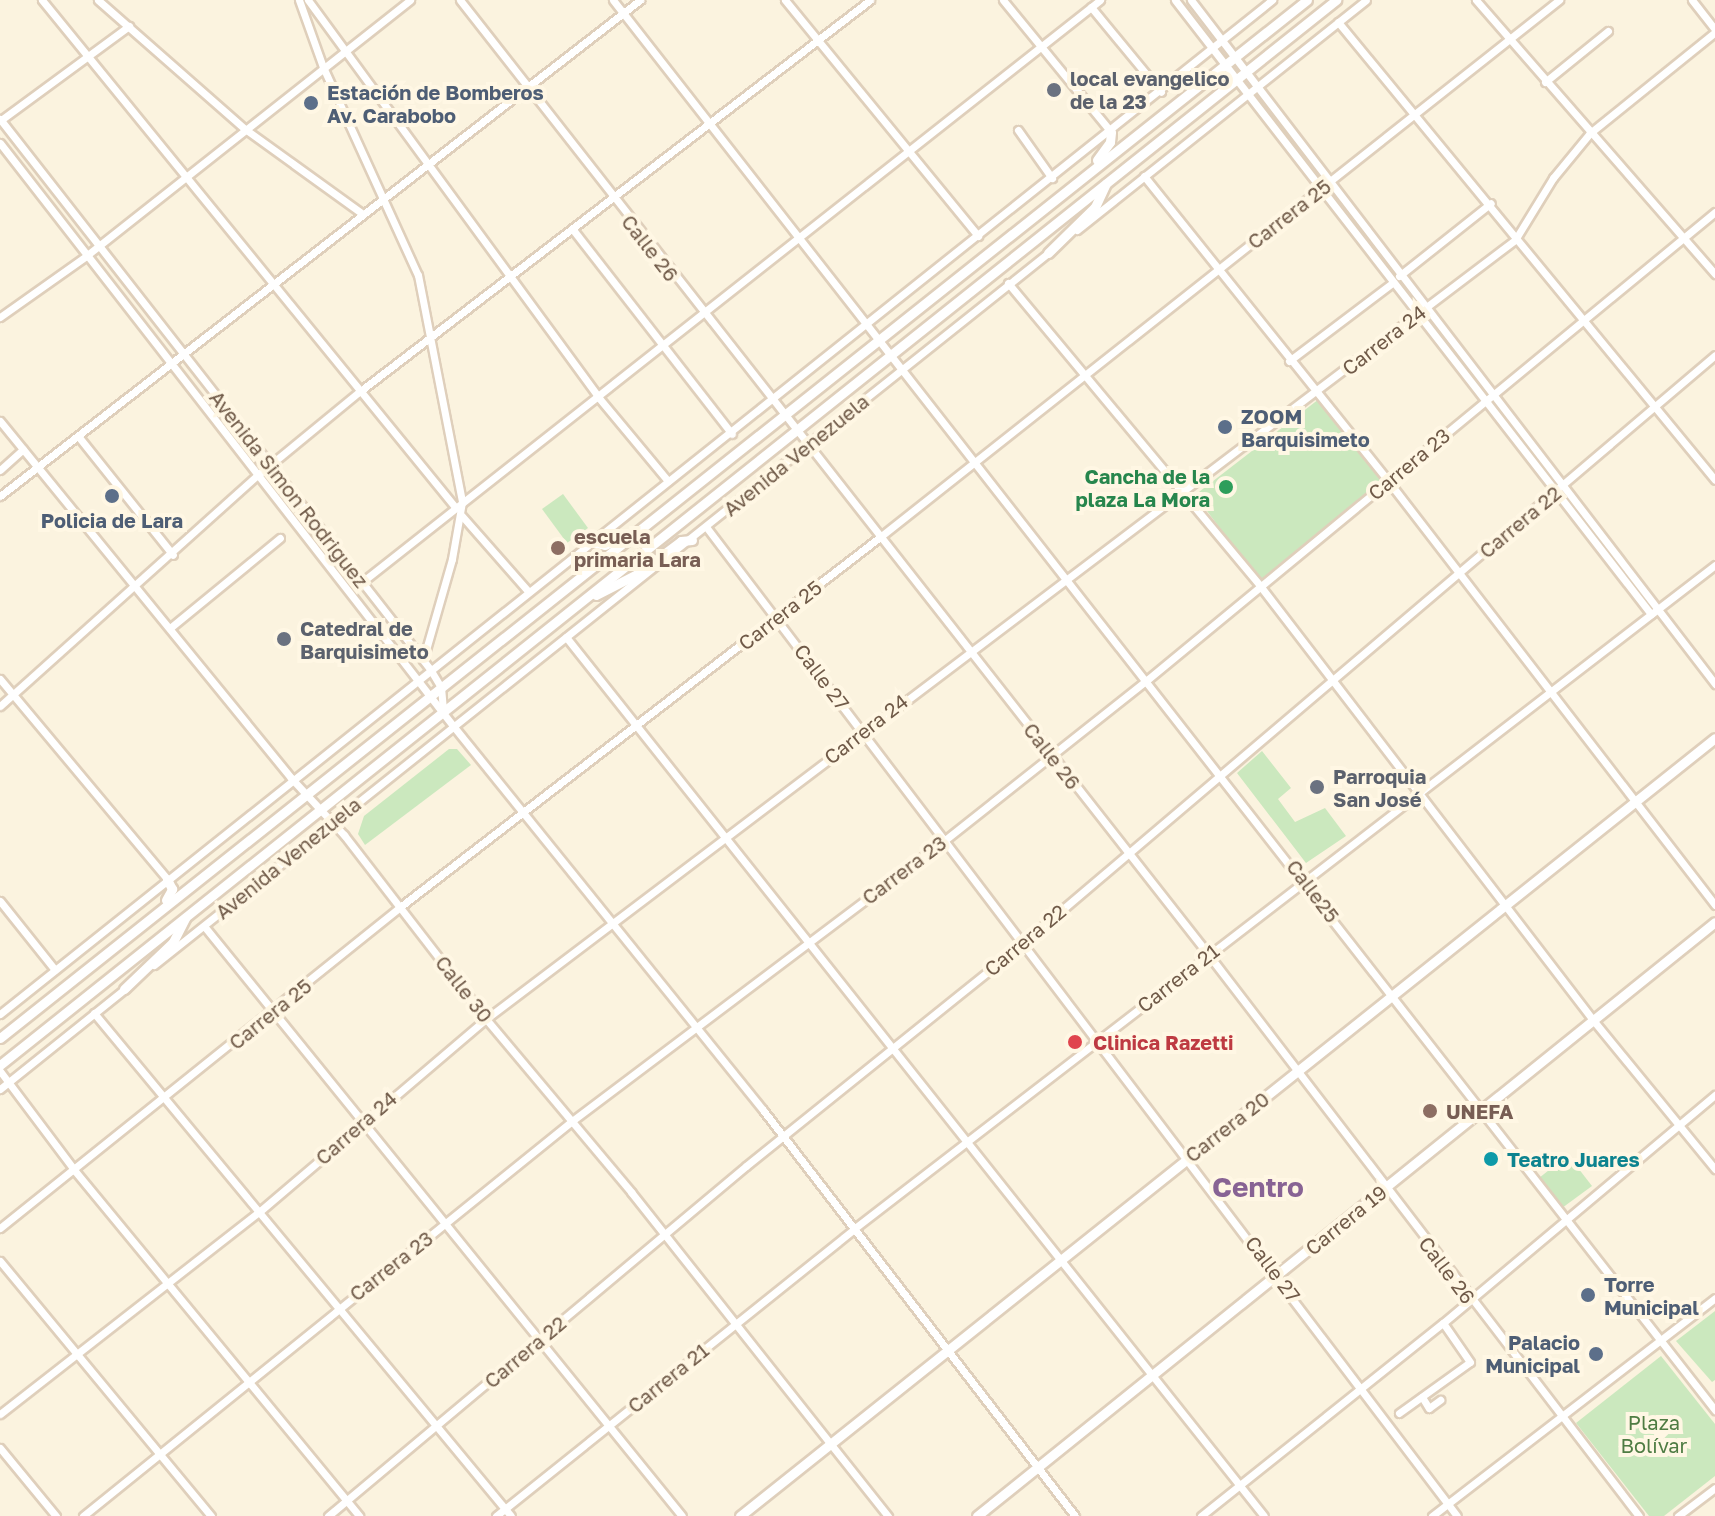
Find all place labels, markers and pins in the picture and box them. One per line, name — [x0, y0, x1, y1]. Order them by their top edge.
place label: local evangelico de la 23 — [1070, 66, 1230, 113]
place label: Estación de Bomberos Av. Carabobo — [327, 80, 544, 127]
marker: local evangelico de la 23 — [1045, 81, 1063, 99]
marker: Estación de Bomberos Av. Carabobo — [302, 94, 320, 112]
place label: ZOOM Barquisimeto — [1241, 404, 1370, 451]
marker: ZOOM Barquisimeto — [1216, 418, 1234, 436]
place label: Cancha de la plaza La Mora — [1075, 464, 1210, 511]
marker: Cancha de la plaza La Mora — [1217, 478, 1235, 496]
marker: Policia de Lara — [103, 487, 121, 505]
place label: Policia de Lara — [41, 508, 183, 532]
place label: escuela primaria Lara — [574, 524, 701, 571]
marker: escuela primaria Lara — [549, 539, 567, 557]
place label: Catedral de Barquisimeto — [300, 616, 429, 663]
marker: Catedral de Barquisimeto — [275, 630, 293, 648]
place label: Parroquia San José — [1333, 764, 1426, 811]
marker: Parroquia San José — [1308, 778, 1326, 796]
place label: Clinica Razetti — [1093, 1030, 1233, 1054]
marker: Clinica Razetti — [1064, 1031, 1086, 1053]
place label: UNEFA — [1446, 1099, 1513, 1123]
marker: UNEFA — [1421, 1102, 1439, 1120]
place label: Teatro Juares — [1507, 1147, 1640, 1171]
marker: Teatro Juares — [1482, 1150, 1500, 1168]
place label: Torre Municipal — [1604, 1272, 1699, 1319]
marker: Torre Municipal — [1579, 1286, 1597, 1304]
place label: Palacio Municipal — [1485, 1330, 1580, 1377]
marker: Palacio Municipal — [1587, 1345, 1605, 1363]

